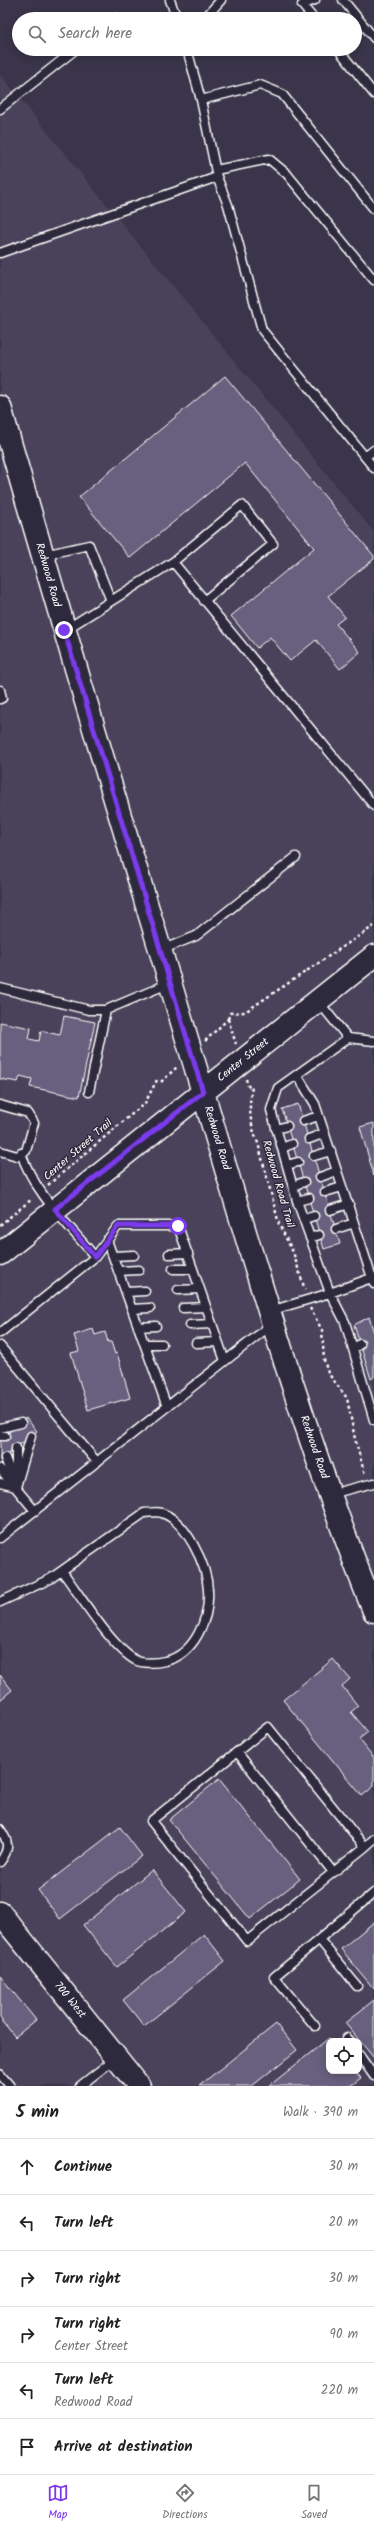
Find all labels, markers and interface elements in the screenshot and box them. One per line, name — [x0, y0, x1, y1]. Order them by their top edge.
search box — [12, 12, 362, 56]
text: Search here — [58, 22, 132, 46]
icon: search — [26, 23, 48, 45]
street label: Redwood Road — [30, 541, 66, 610]
route end — [55, 621, 73, 639]
street label: Center Street — [213, 1033, 274, 1087]
street label: Redwood Road — [199, 1104, 235, 1173]
street label: Center Street Trail — [39, 1114, 117, 1185]
street label: Redwood Road Trail — [257, 1138, 299, 1230]
route start — [169, 1217, 187, 1235]
street label: Redwood Road — [295, 1413, 333, 1482]
street label: 700 West — [49, 1978, 91, 2023]
map controls — [326, 2038, 362, 2074]
button: locate — [326, 2038, 362, 2074]
text: 5 min — [16, 2099, 59, 2126]
text: Walk · 390 m — [283, 2102, 358, 2123]
text: Continue — [54, 2155, 112, 2179]
icon: ahead — [16, 2156, 38, 2178]
text: 30 m — [329, 2156, 358, 2177]
text: Turn left — [54, 2211, 114, 2235]
icon: left — [16, 2212, 38, 2234]
text: 20 m — [328, 2212, 358, 2233]
text: Turn right — [54, 2267, 121, 2291]
icon: right — [16, 2268, 38, 2290]
text: 30 m — [329, 2268, 358, 2289]
text: Turn right — [54, 2312, 121, 2336]
icon: right — [16, 2324, 38, 2346]
text: 90 m — [330, 2324, 358, 2345]
text: Center Street — [54, 2336, 128, 2357]
text: Turn left — [54, 2368, 114, 2392]
icon: left — [16, 2380, 38, 2402]
text: 220 m — [321, 2380, 358, 2401]
text: Redwood Road — [54, 2392, 132, 2413]
text: Arrive at destination — [54, 2435, 193, 2459]
icon: arrive — [16, 2436, 38, 2458]
tab: Map — [47, 2482, 69, 2524]
tab: Directions — [162, 2482, 208, 2524]
tab: Saved — [301, 2482, 327, 2524]

